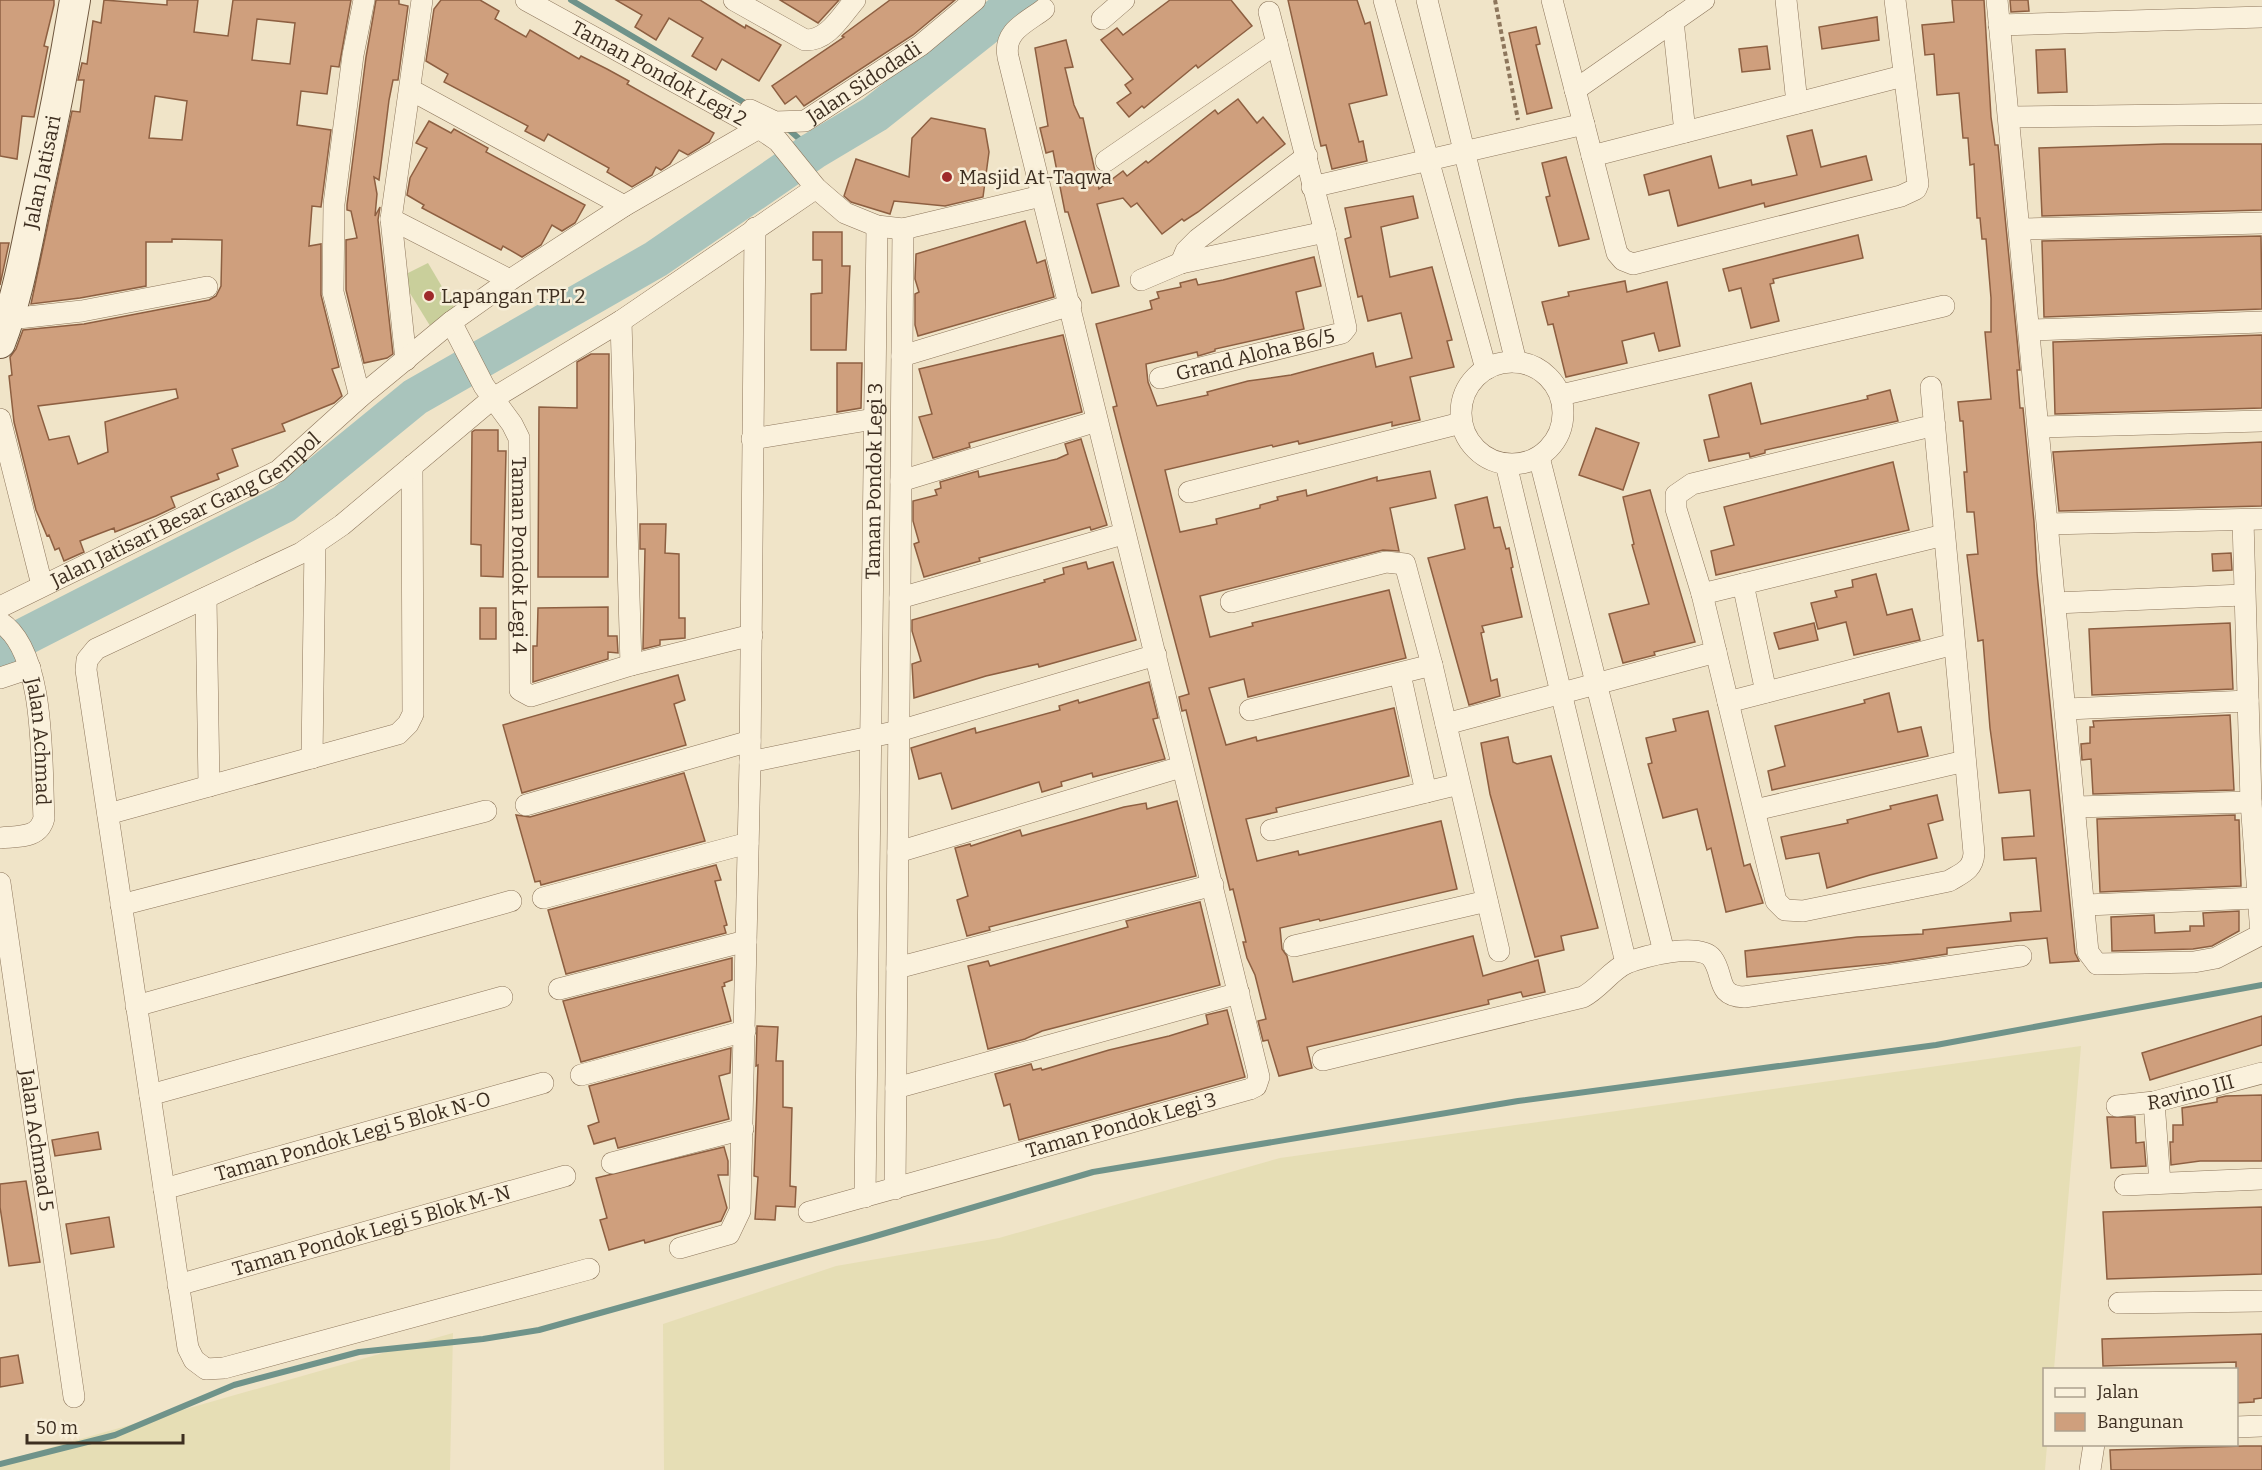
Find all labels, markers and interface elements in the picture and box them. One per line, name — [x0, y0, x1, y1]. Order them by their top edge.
street label: Taman Pondok Legi 2 — [567, 15, 751, 131]
street label: Jalan Sidodadi — [801, 36, 925, 129]
street label: Jalan Jatisari — [18, 113, 66, 232]
place label: Masjid At-Taqwa — [959, 165, 1112, 190]
marker: Masjid At-Taqwa — [940, 170, 954, 184]
place label: Lapangan TPL 2 — [441, 284, 585, 308]
marker: Lapangan TPL 2 — [422, 289, 436, 303]
street label: Grand Aloha B6/5 — [1173, 323, 1337, 386]
street label: Taman Pondok Legi 3 — [861, 383, 887, 580]
street label: Jalan Jatisari Besar Gang Gempol — [46, 427, 325, 593]
street label: Taman Pondok Legi 4 — [507, 457, 532, 654]
street label: Jalan Achmad — [20, 674, 55, 806]
street label: Jalan Achmad 5 — [15, 1067, 59, 1213]
street label: Ravino III — [2146, 1069, 2237, 1115]
street label: Taman Pondok Legi 5 Blok N-O — [212, 1086, 493, 1186]
street label: Taman Pondok Legi 3 — [1023, 1087, 1219, 1163]
street label: Taman Pondok Legi 5 Blok M-N — [230, 1180, 514, 1281]
legend — [2043, 1368, 2238, 1446]
text: Jalan — [2096, 1381, 2139, 1403]
scale bar — [27, 1407, 183, 1445]
text: Bangunan — [2097, 1411, 2184, 1433]
text: 50 m — [36, 1417, 78, 1439]

